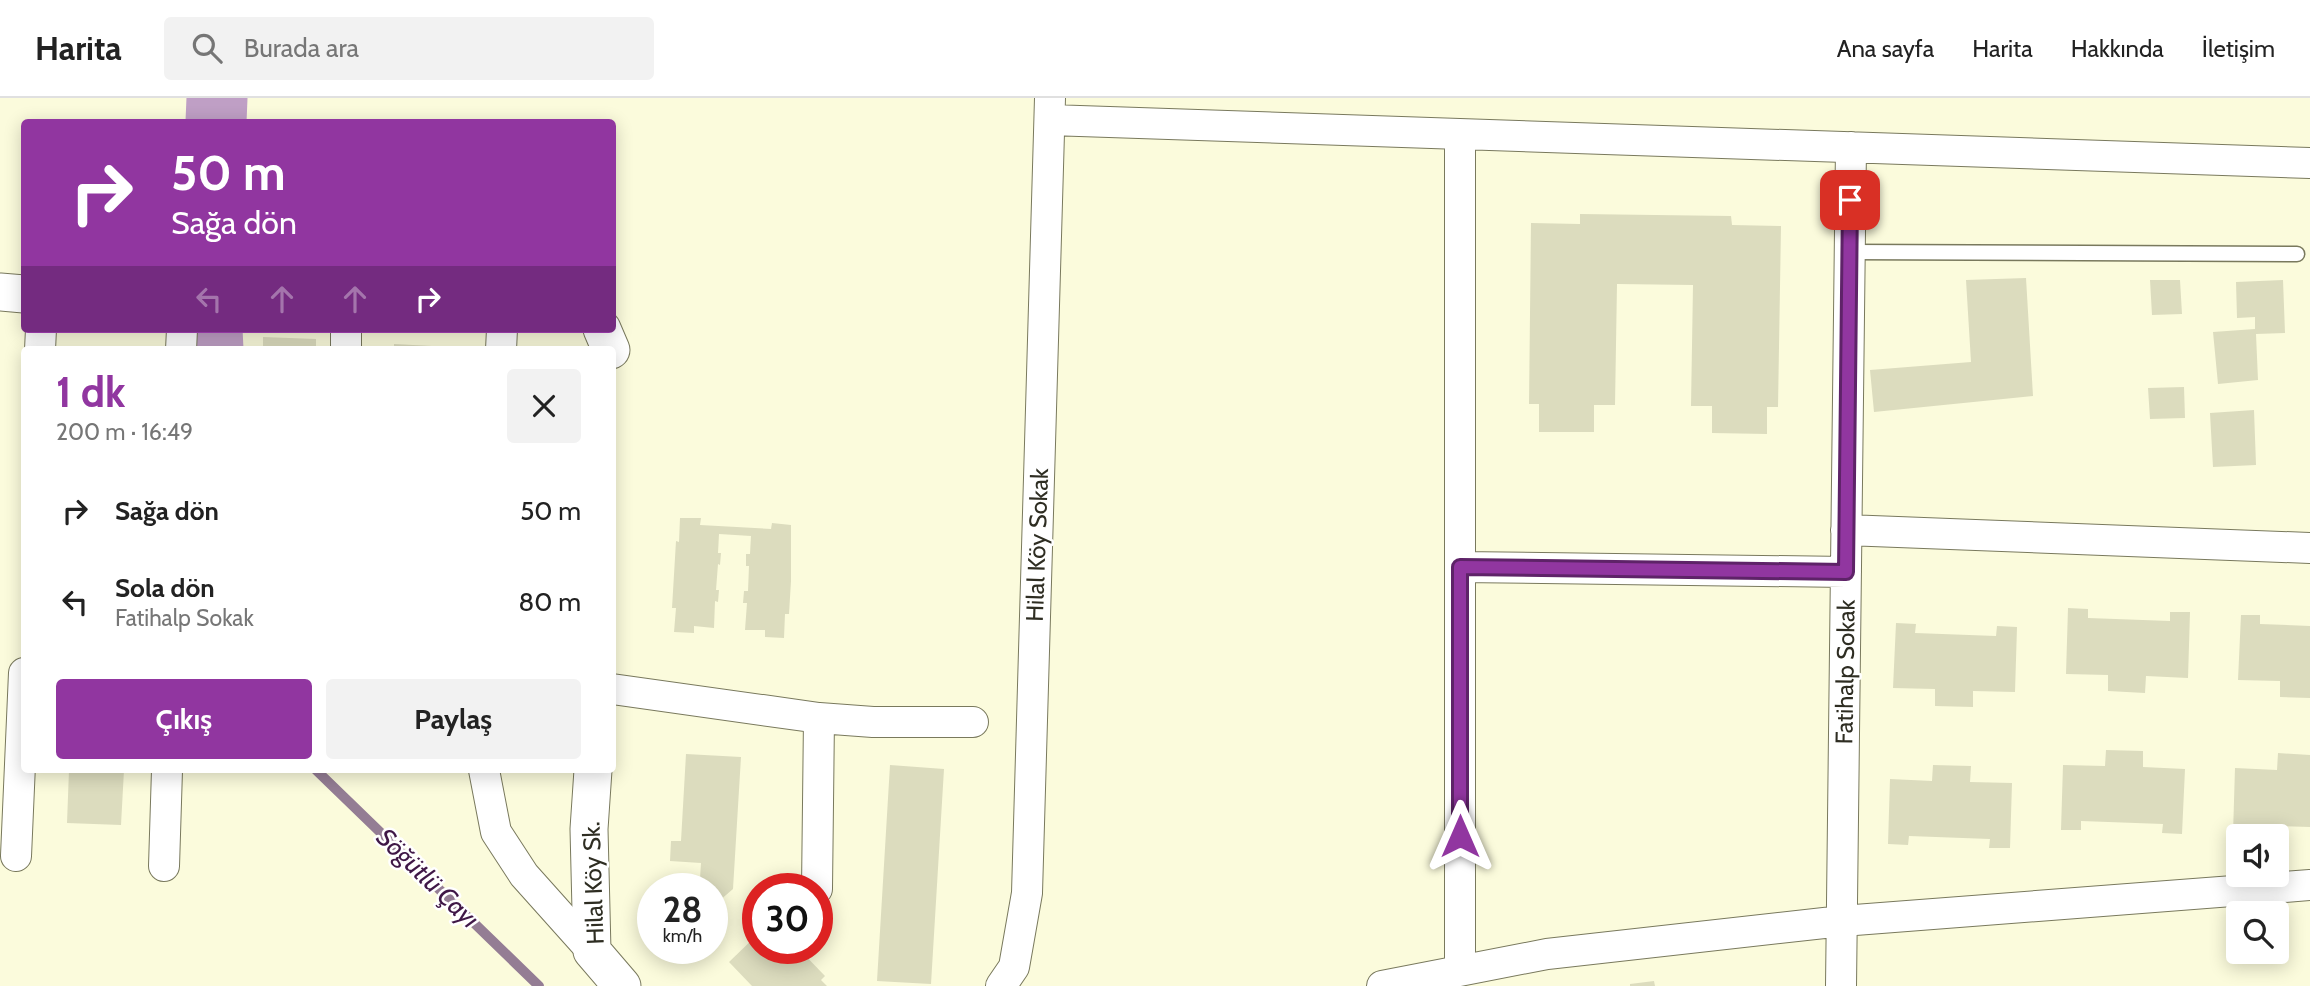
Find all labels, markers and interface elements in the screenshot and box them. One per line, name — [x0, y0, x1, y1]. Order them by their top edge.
search box — [164, 17, 654, 80]
text: Harita — [35, 28, 122, 68]
icon: search — [188, 29, 226, 67]
text: Burada ara — [244, 32, 359, 64]
text: Ana sayfa — [1837, 34, 1934, 63]
text: Harita — [1972, 34, 2033, 63]
text: Hakkında — [2071, 34, 2164, 63]
text: İletişim — [2202, 34, 2275, 63]
text: 50 m — [171, 143, 286, 202]
icon: right — [56, 147, 147, 238]
pin — [1820, 170, 1880, 230]
icon: arrive — [1831, 181, 1869, 219]
text: Sağa dön — [171, 203, 297, 242]
icon: left — [190, 280, 228, 318]
icon: ahead — [263, 280, 301, 318]
icon: ahead — [336, 280, 374, 318]
icon: right — [409, 280, 447, 318]
text: 1 dk — [56, 366, 125, 418]
button: close — [507, 369, 581, 443]
text: 200 m · 16:49 — [56, 418, 193, 446]
street label: Hilal Köy Sokak — [1020, 467, 1054, 622]
icon: right — [56, 492, 94, 530]
text: Sağa dön — [115, 495, 219, 527]
text: 50 m — [520, 495, 581, 527]
text: Sola dön — [115, 572, 215, 604]
icon: left — [56, 583, 94, 621]
text: 80 m — [518, 586, 581, 618]
street label: Fatihalp Sokak — [1829, 599, 1861, 745]
text: Fatihalp Sokak — [115, 604, 254, 632]
button: Çıkış — [56, 679, 312, 759]
button: Paylaş — [326, 679, 581, 759]
position arrow — [1423, 799, 1497, 873]
water label: Söğütlü Çayı — [370, 821, 486, 935]
street label: Hilal Köy Sk. — [576, 821, 610, 945]
map controls — [2226, 824, 2289, 964]
button: sound — [2226, 824, 2289, 887]
speed limit sign: 30 — [742, 873, 833, 964]
text: 28 — [663, 888, 702, 931]
button: search — [2226, 901, 2289, 964]
text: km/h — [663, 925, 702, 947]

